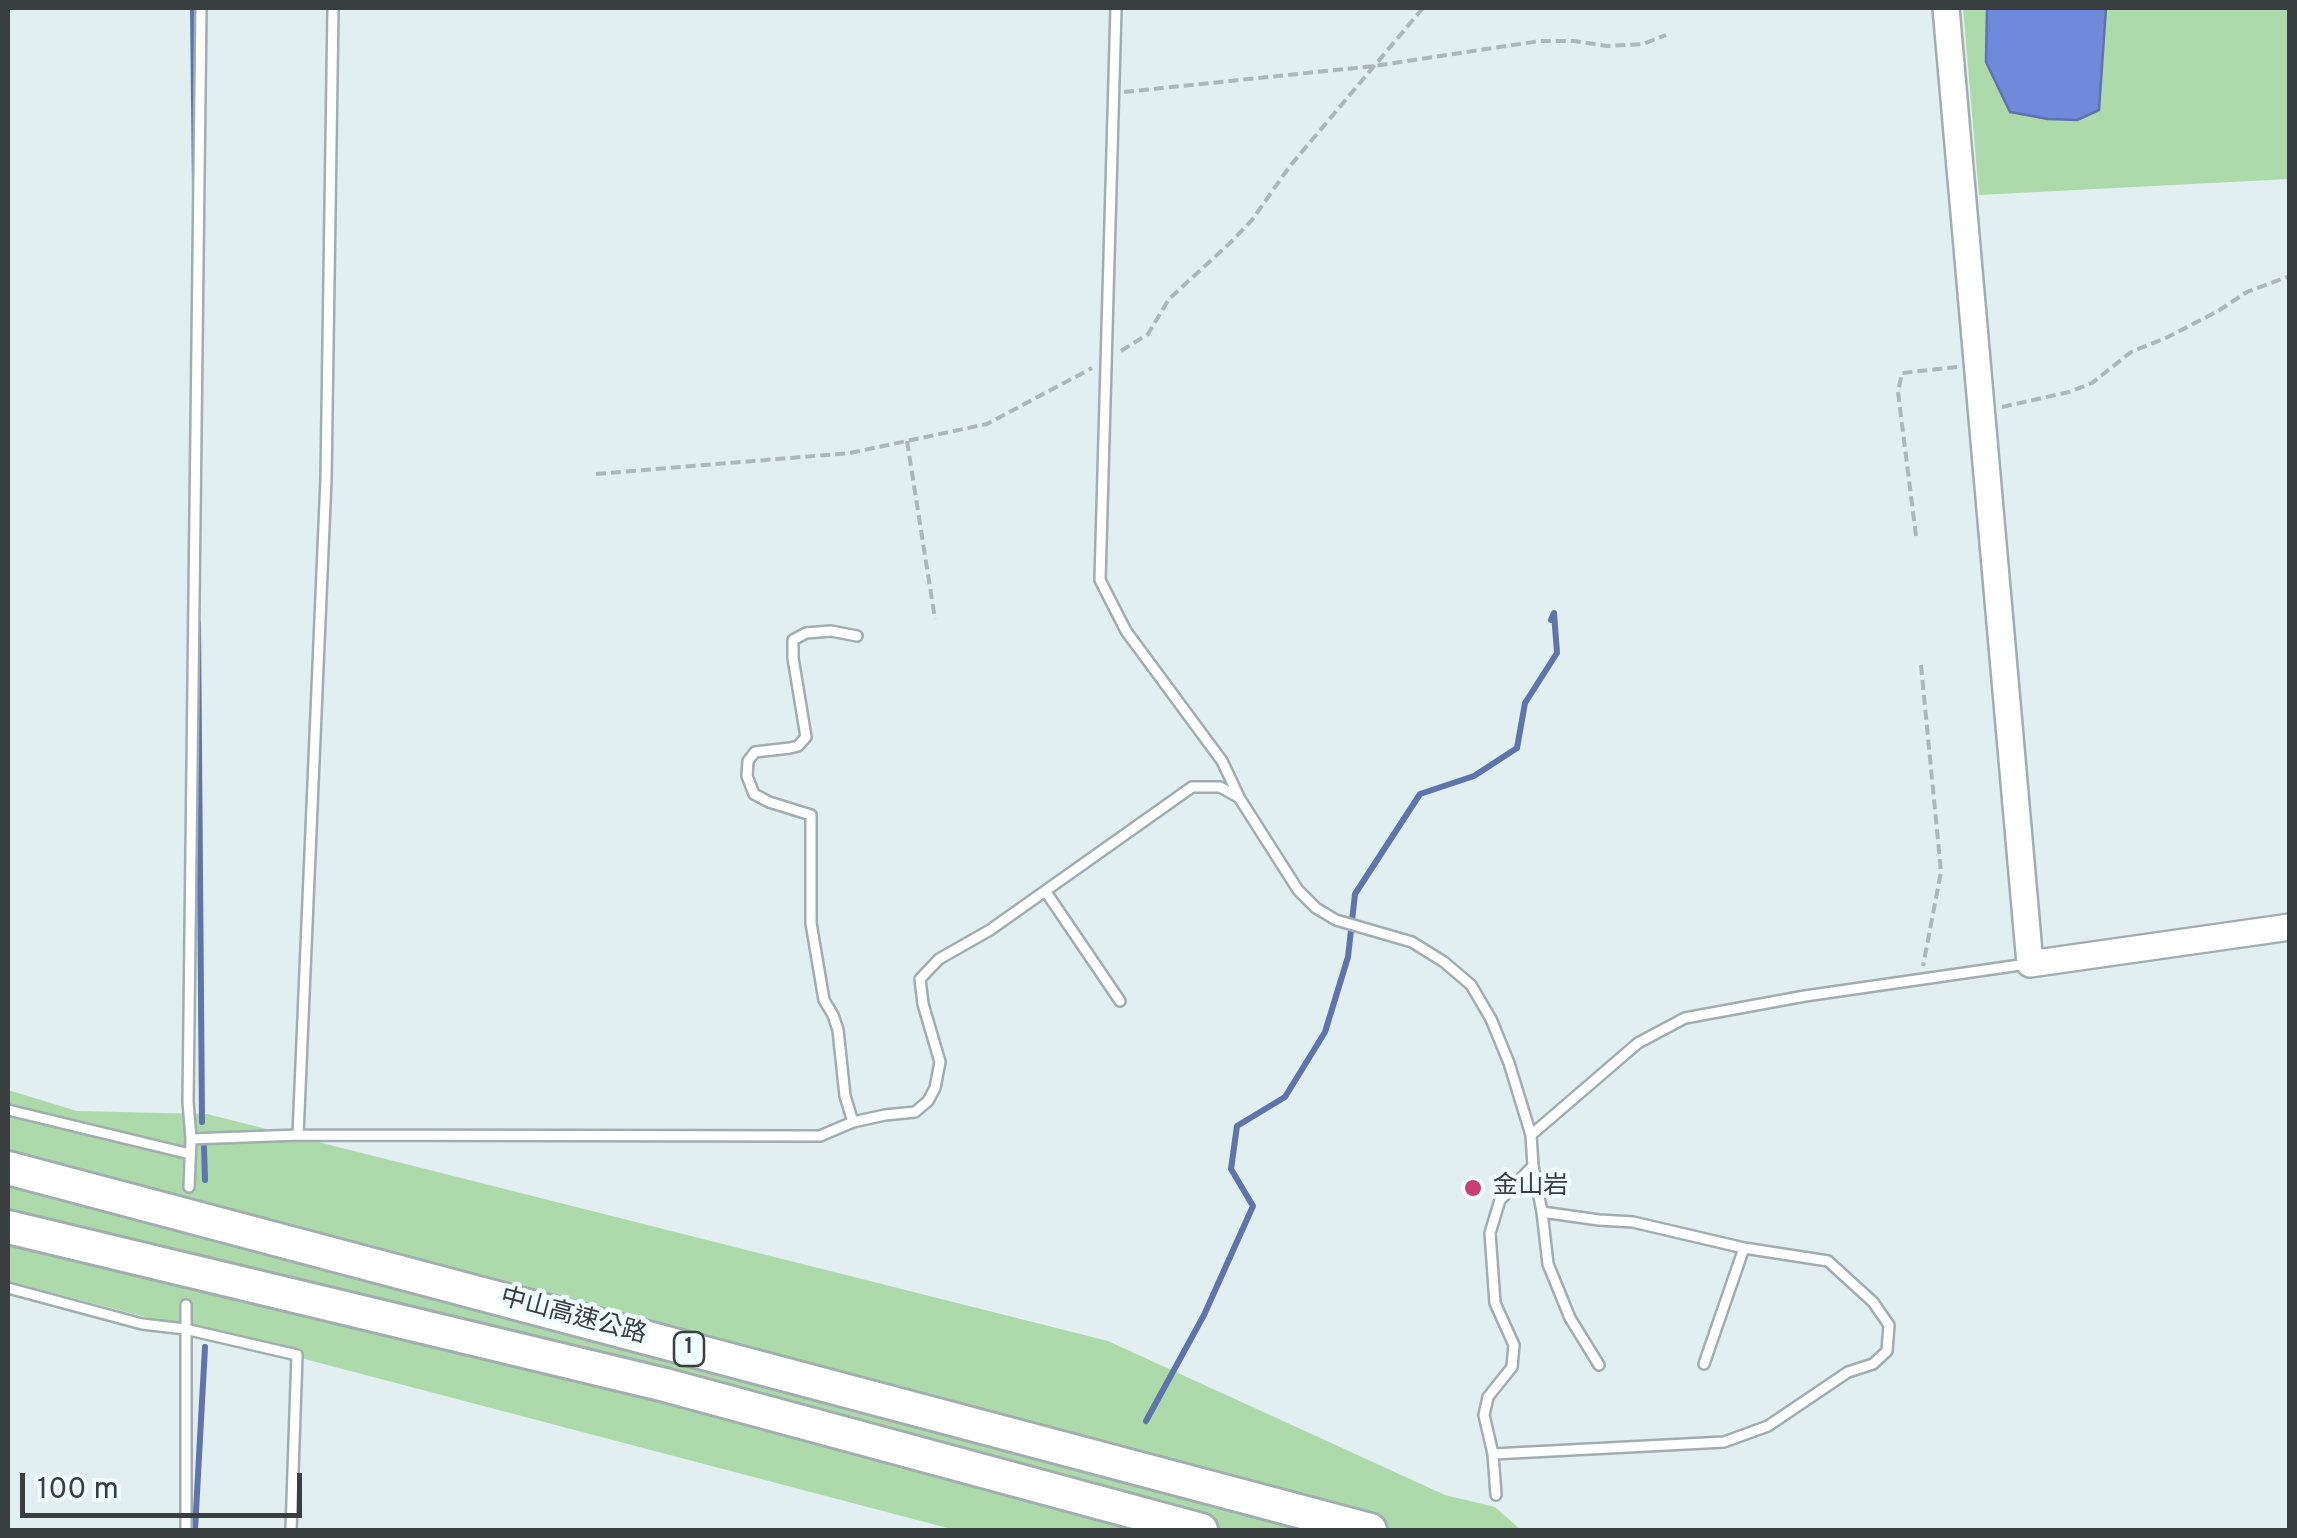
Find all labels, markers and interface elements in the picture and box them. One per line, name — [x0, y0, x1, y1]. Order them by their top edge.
place label: 金山岩 — [1493, 1173, 1568, 1203]
marker: 金山岩 — [1462, 1177, 1484, 1199]
street label: 中山高速公路 — [497, 1284, 649, 1352]
road number: 1 — [674, 1332, 704, 1366]
scale bar — [25, 1453, 308, 1515]
text: 100 m — [37, 1472, 119, 1509]

